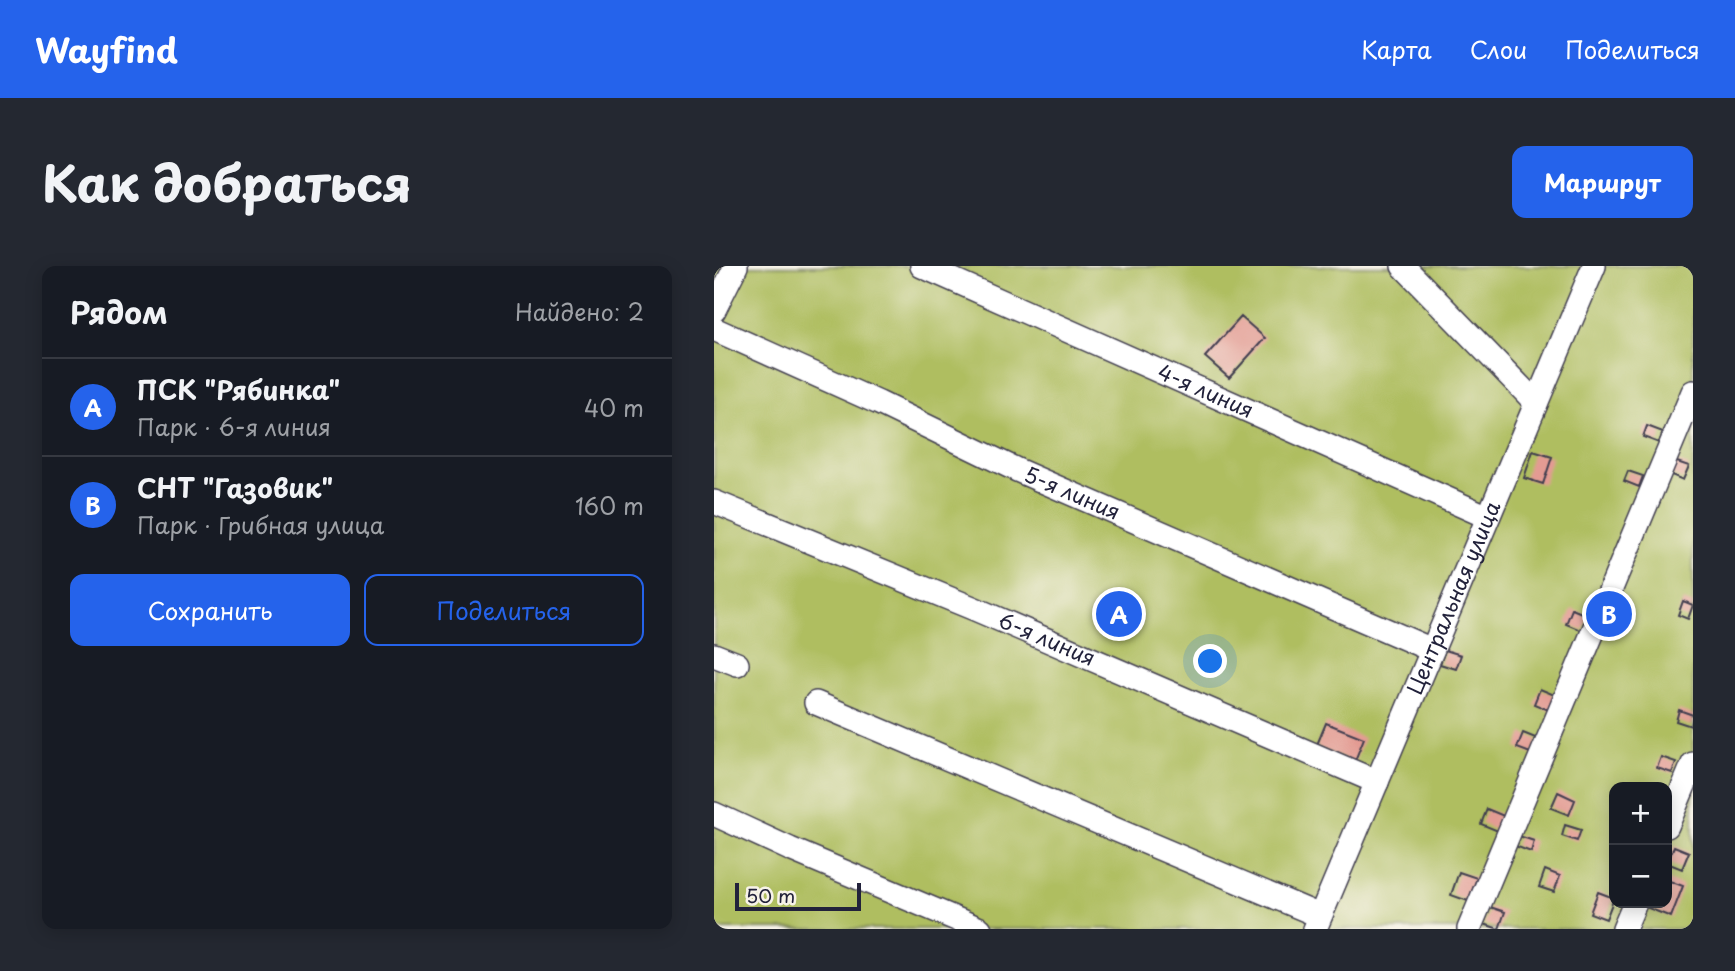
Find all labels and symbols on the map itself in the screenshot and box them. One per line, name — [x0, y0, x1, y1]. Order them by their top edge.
street label: 4-я линия — [1153, 355, 1259, 425]
street label: 5-я линия — [1020, 457, 1126, 527]
street label: Центральная улица — [1397, 495, 1508, 699]
pin: A — [1096, 588, 1142, 640]
pin: B — [1586, 588, 1632, 640]
street label: 6-я линия — [994, 603, 1101, 673]
your location — [1193, 644, 1227, 678]
scale bar — [735, 880, 861, 912]

